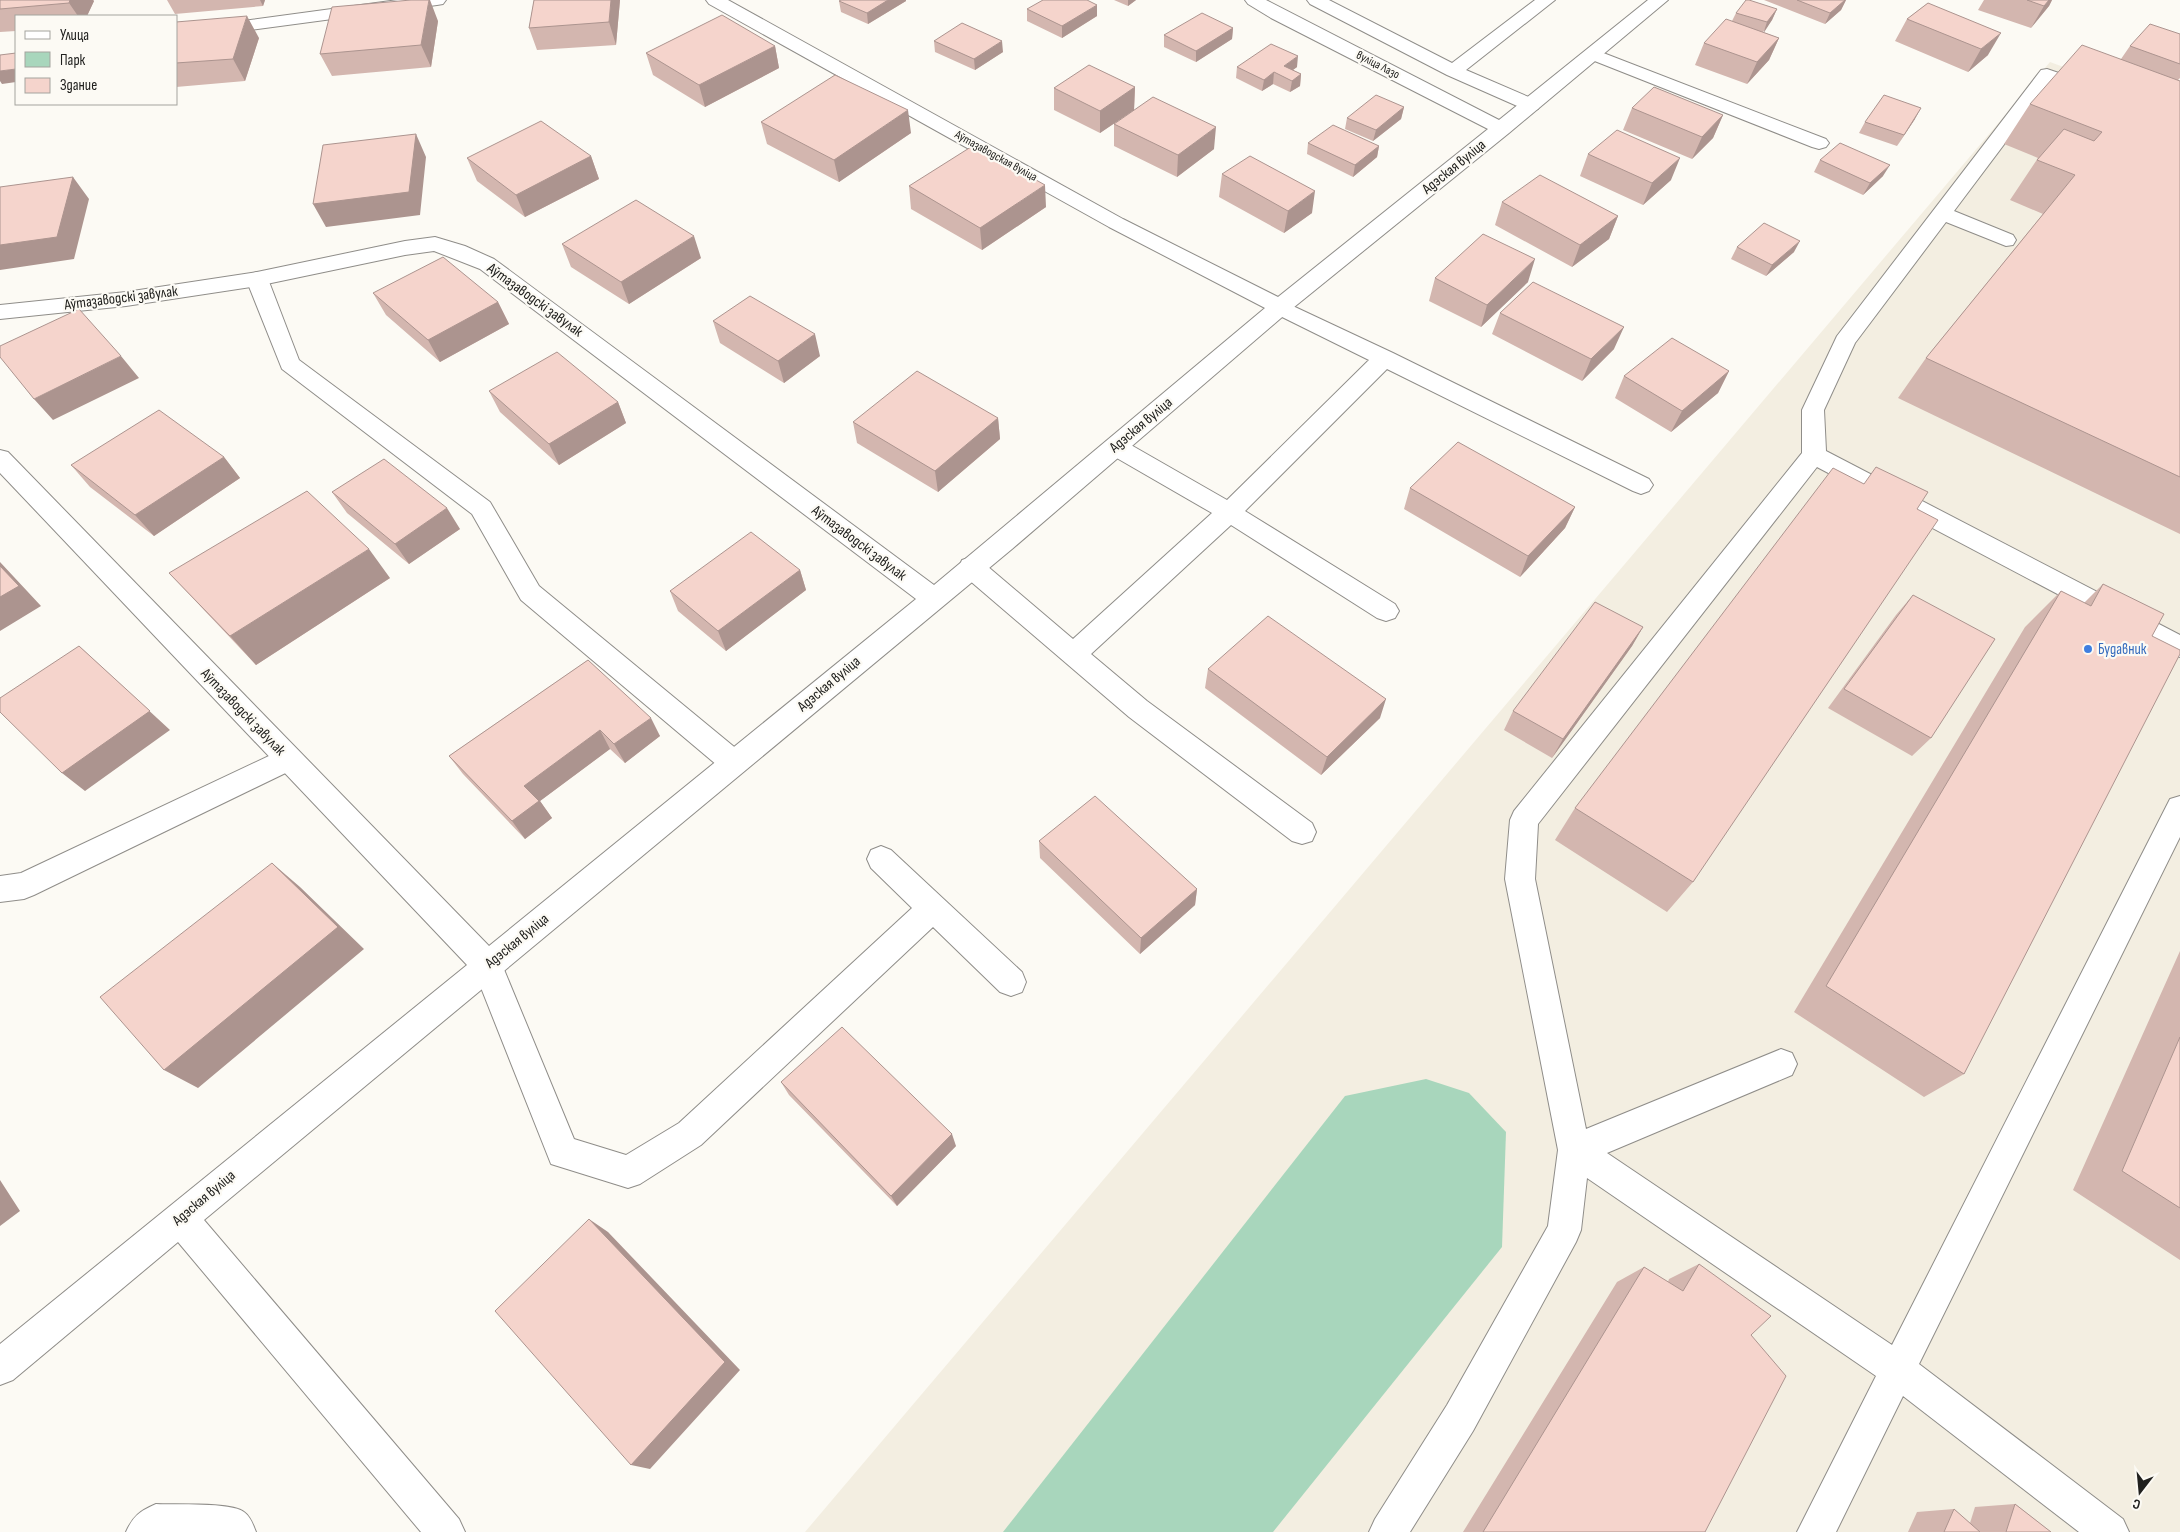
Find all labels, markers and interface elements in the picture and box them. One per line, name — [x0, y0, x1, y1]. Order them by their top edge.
legend — [15, 15, 178, 105]
text: Улица — [60, 26, 89, 45]
street label: вуліца Лазо — [1354, 48, 1402, 82]
text: Парк — [60, 51, 86, 70]
text: Здание — [60, 76, 97, 95]
street label: Аўтазаводская вуліца — [951, 127, 1040, 185]
street label: Адэская вуліца — [1418, 135, 1490, 199]
street label: Аўтазаводскі завулак — [482, 258, 587, 341]
street label: Аўтазаводскі завулак — [62, 282, 179, 314]
street label: Адэская вуліца — [1105, 393, 1177, 458]
street label: Аўтазаводскі завулак — [807, 501, 910, 585]
place label: Будавник — [2098, 640, 2147, 659]
marker: Будавник — [2082, 643, 2094, 655]
street label: Адэская вуліца — [793, 652, 865, 717]
street label: Аўтазаводскі завулак — [196, 664, 290, 760]
street label: Адэская вуліца — [481, 909, 553, 973]
street label: Адэская вуліца — [168, 1166, 240, 1231]
north arrow — [2115, 1467, 2165, 1517]
text: С — [2131, 1495, 2142, 1513]

